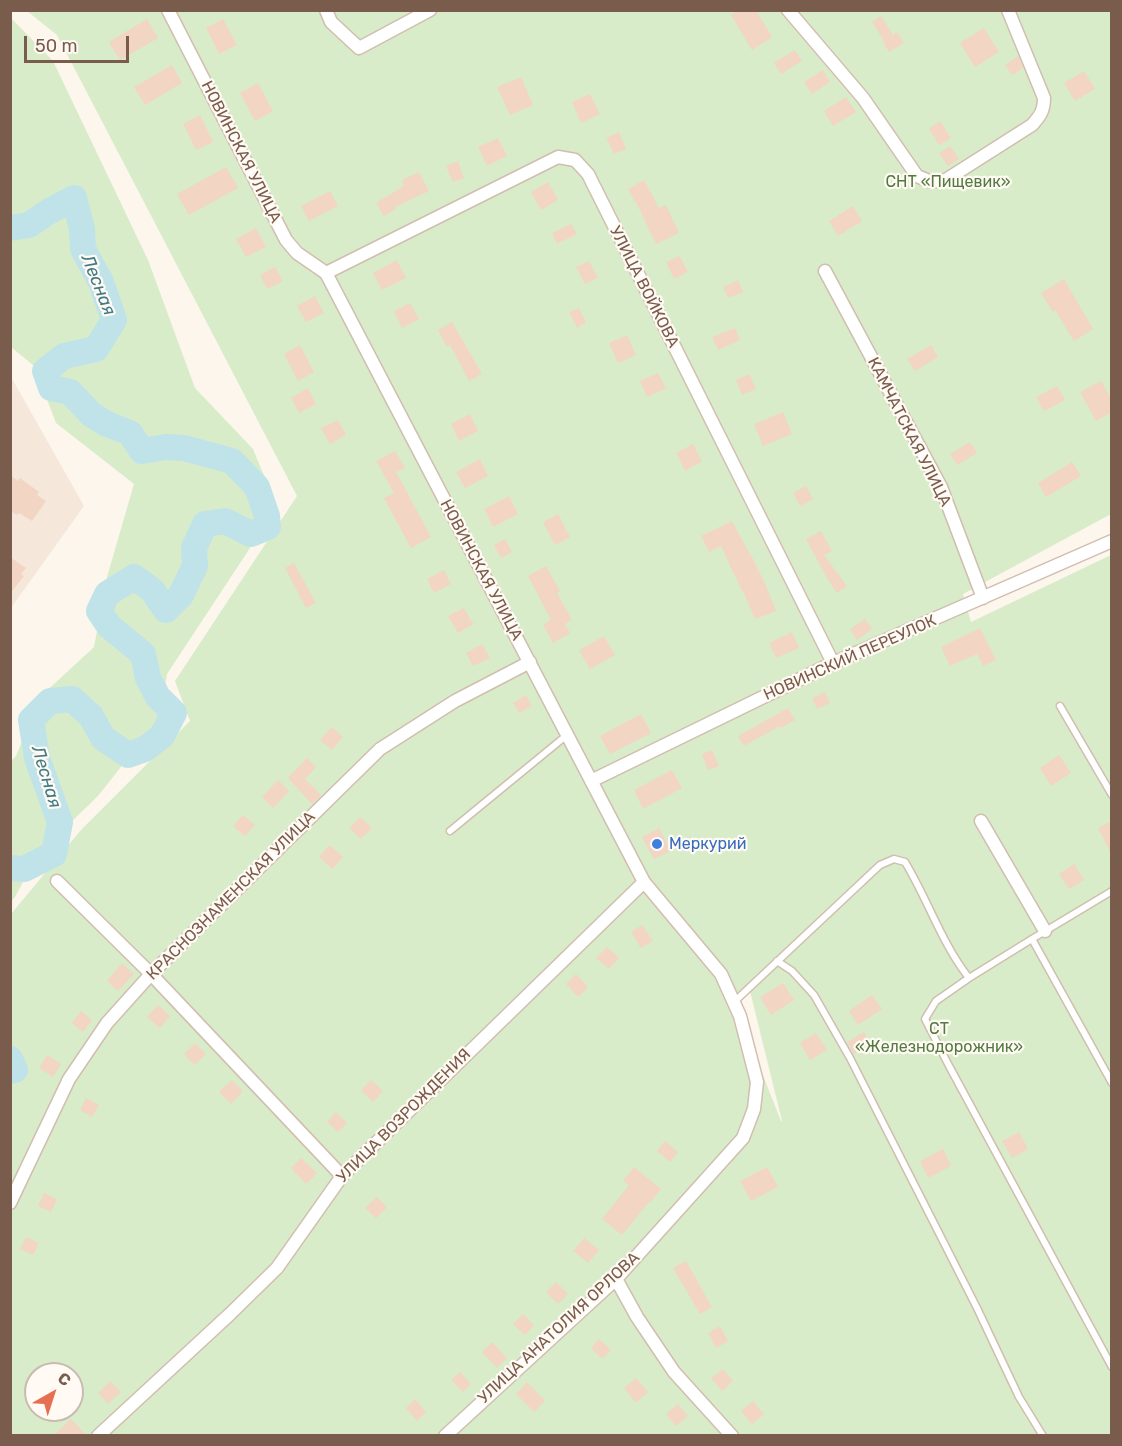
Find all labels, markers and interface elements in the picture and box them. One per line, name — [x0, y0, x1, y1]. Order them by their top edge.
scale bar — [27, 24, 132, 62]
text: 50 m — [35, 35, 78, 57]
street label: НОВИНСКАЯ УЛИЦА — [197, 78, 285, 226]
park label: СНТ «Пищевик» — [885, 172, 1011, 192]
street label: УЛИЦА ВОЙКОВА — [605, 223, 683, 351]
water label: Лесная — [76, 251, 120, 319]
street label: КАМЧАТСКАЯ УЛИЦА — [863, 354, 955, 510]
street label: НОВИНСКАЯ УЛИЦА — [436, 496, 526, 644]
street label: НОВИНСКИЙ ПЕРЕУЛОК — [761, 611, 939, 705]
water label: Лесная — [26, 743, 66, 811]
street label: КРАСНОЗНАМЕНСКАЯ УЛИЦА — [143, 808, 319, 984]
place label: Меркурий — [669, 834, 747, 854]
marker: Меркурий — [650, 837, 664, 851]
park label: СТ «Железнодорожник» — [855, 1019, 1023, 1057]
street label: УЛИЦА ВОЗРОЖДЕНИЯ — [333, 1045, 475, 1187]
street label: УЛИЦА АНАТОЛИЯ ОРЛОВА — [474, 1248, 644, 1408]
north arrow — [24, 1362, 84, 1422]
text: С — [54, 1368, 75, 1390]

